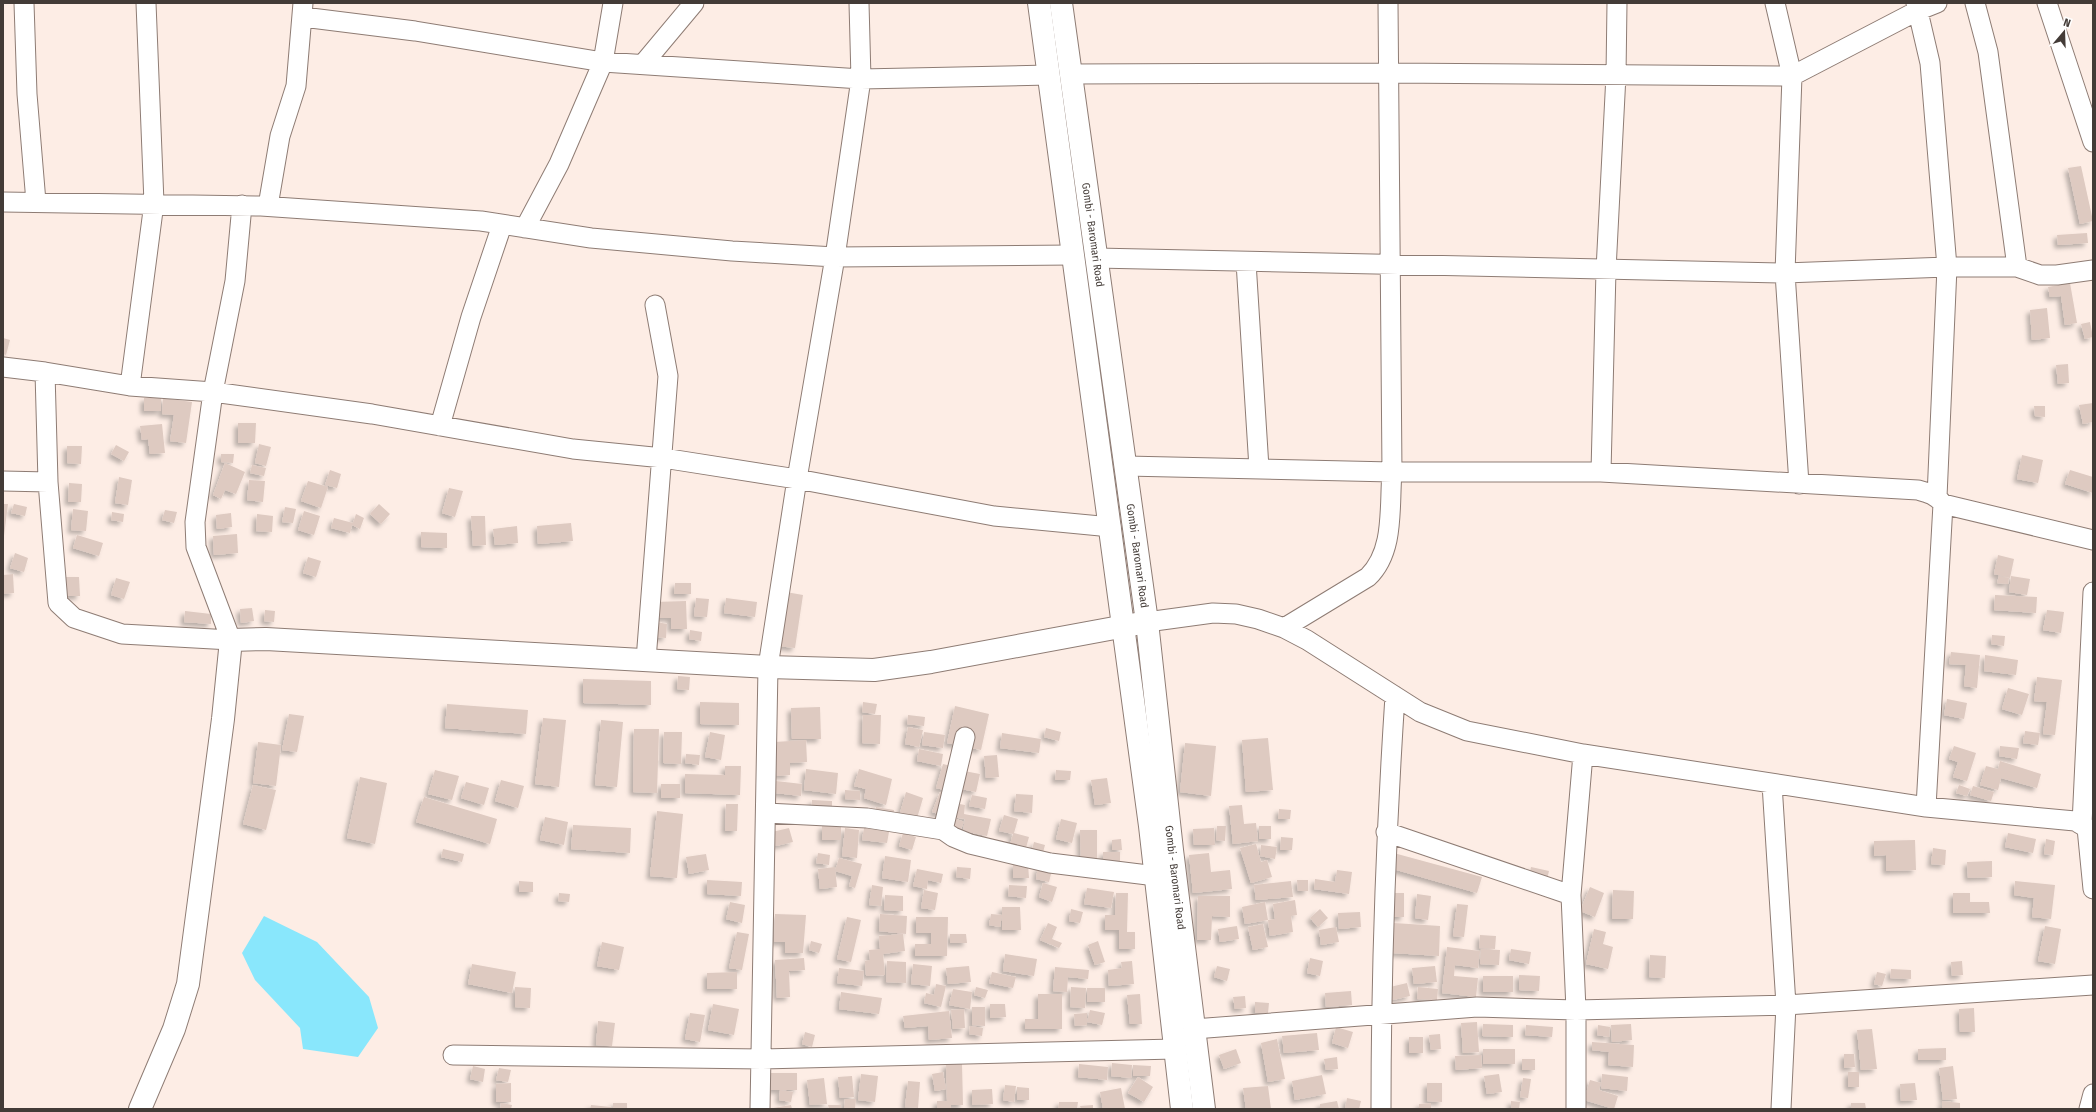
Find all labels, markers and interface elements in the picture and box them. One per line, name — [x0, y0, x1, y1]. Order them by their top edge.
north arrow — [2044, 12, 2084, 52]
text: N — [2062, 16, 2072, 30]
street label: Gombi - Baromari Road — [1080, 182, 1107, 288]
street label: Gombi - Baromari Road — [1124, 503, 1151, 609]
street label: Gombi - Baromari Road — [1163, 825, 1188, 930]

